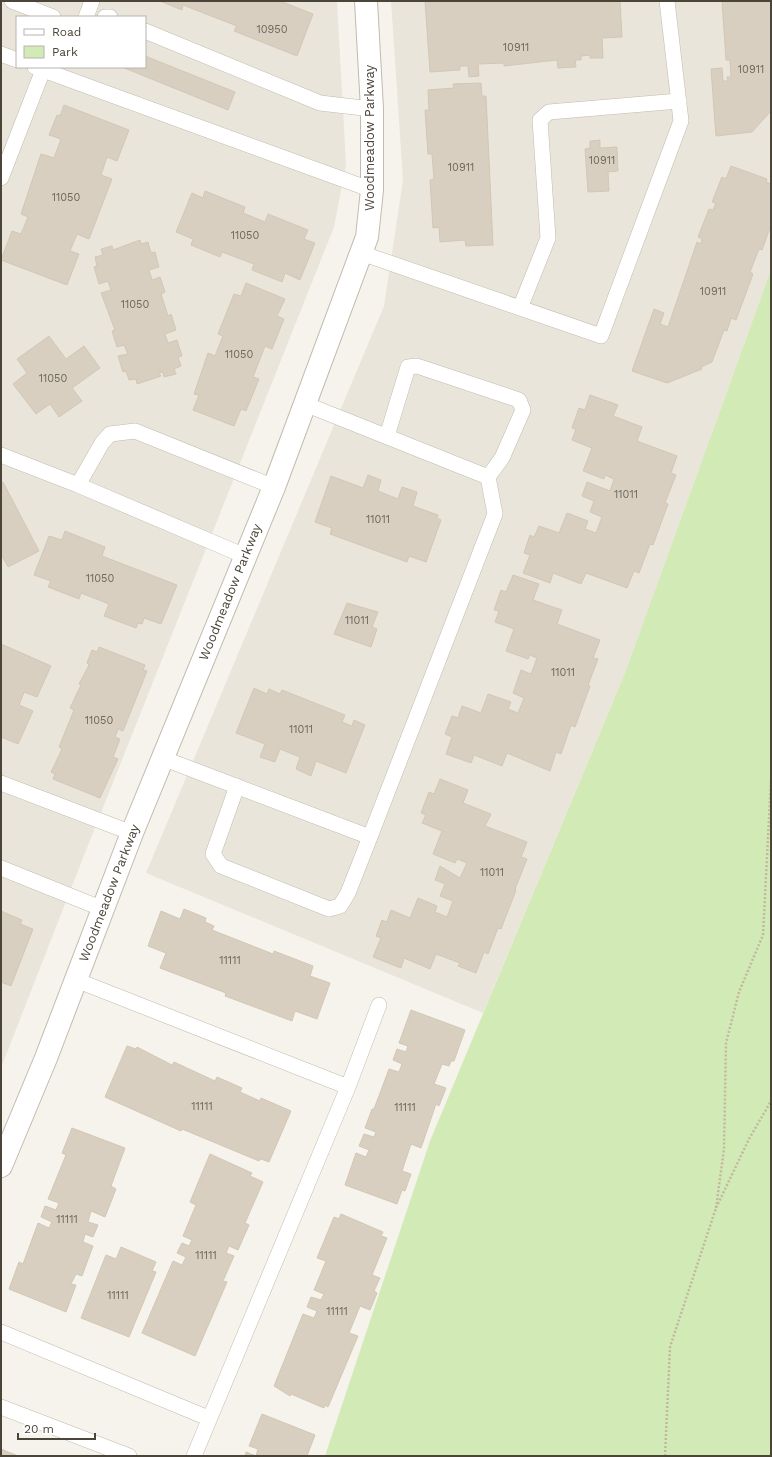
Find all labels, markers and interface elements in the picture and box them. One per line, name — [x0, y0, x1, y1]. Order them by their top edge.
legend — [16, 16, 146, 68]
house number: 10950 — [256, 23, 288, 36]
text: Road — [52, 25, 81, 39]
house number: 10911 — [503, 41, 529, 54]
text: Park — [52, 45, 78, 59]
house number: 10911 — [738, 63, 764, 76]
street label: Woodmeadow Parkway — [362, 65, 377, 211]
house number: 10911 — [589, 154, 615, 167]
house number: 10911 — [448, 161, 474, 174]
house number: 11050 — [52, 191, 80, 204]
house number: 11050 — [231, 229, 259, 242]
house number: 10911 — [700, 285, 726, 298]
house number: 11050 — [121, 298, 149, 311]
house number: 11050 — [225, 348, 253, 361]
house number: 11050 — [39, 372, 67, 385]
house number: 11011 — [614, 488, 638, 501]
house number: 11011 — [366, 513, 390, 526]
street label: Woodmeadow Parkway — [196, 521, 264, 663]
house number: 11050 — [86, 572, 114, 585]
house number: 11011 — [345, 614, 369, 627]
house number: 11011 — [551, 666, 575, 679]
house number: 11050 — [85, 714, 113, 727]
house number: 11011 — [289, 723, 313, 736]
street label: Woodmeadow Parkway — [76, 822, 142, 964]
house number: 11011 — [480, 866, 504, 879]
house number: 11111 — [219, 954, 241, 967]
house number: 11111 — [191, 1100, 213, 1113]
house number: 11111 — [394, 1101, 416, 1114]
house number: 11111 — [56, 1213, 78, 1226]
house number: 11111 — [195, 1249, 217, 1262]
house number: 11111 — [107, 1289, 129, 1302]
house number: 11111 — [326, 1305, 348, 1318]
scale bar — [18, 1415, 95, 1441]
text: 20 m — [24, 1422, 54, 1436]

